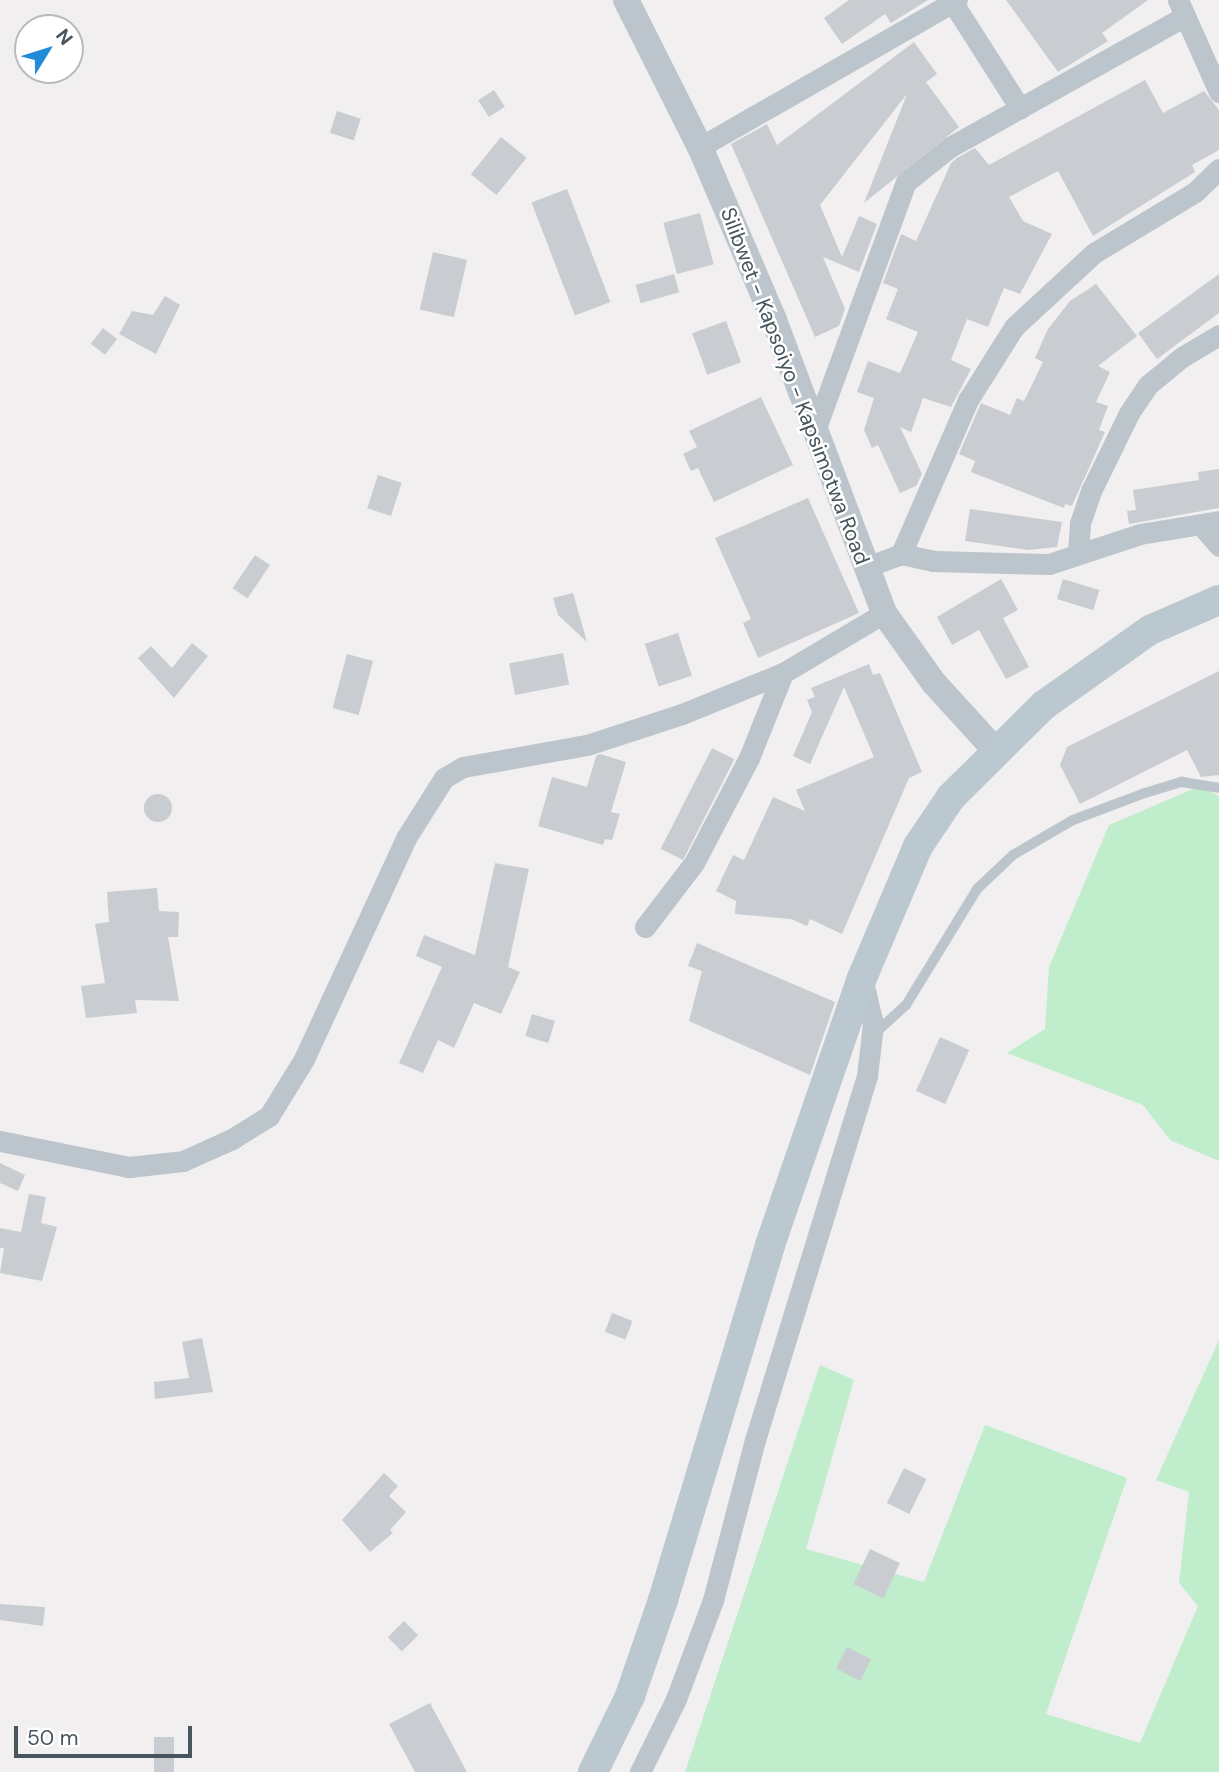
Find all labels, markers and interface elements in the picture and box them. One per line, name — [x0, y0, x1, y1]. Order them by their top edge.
north arrow — [14, 14, 84, 84]
text: N — [50, 24, 78, 50]
street label: Silibwet - Kapsoiyo - Kapsimotwa Road — [715, 204, 875, 568]
scale bar — [18, 1712, 196, 1756]
text: 50 m — [27, 1724, 78, 1752]

